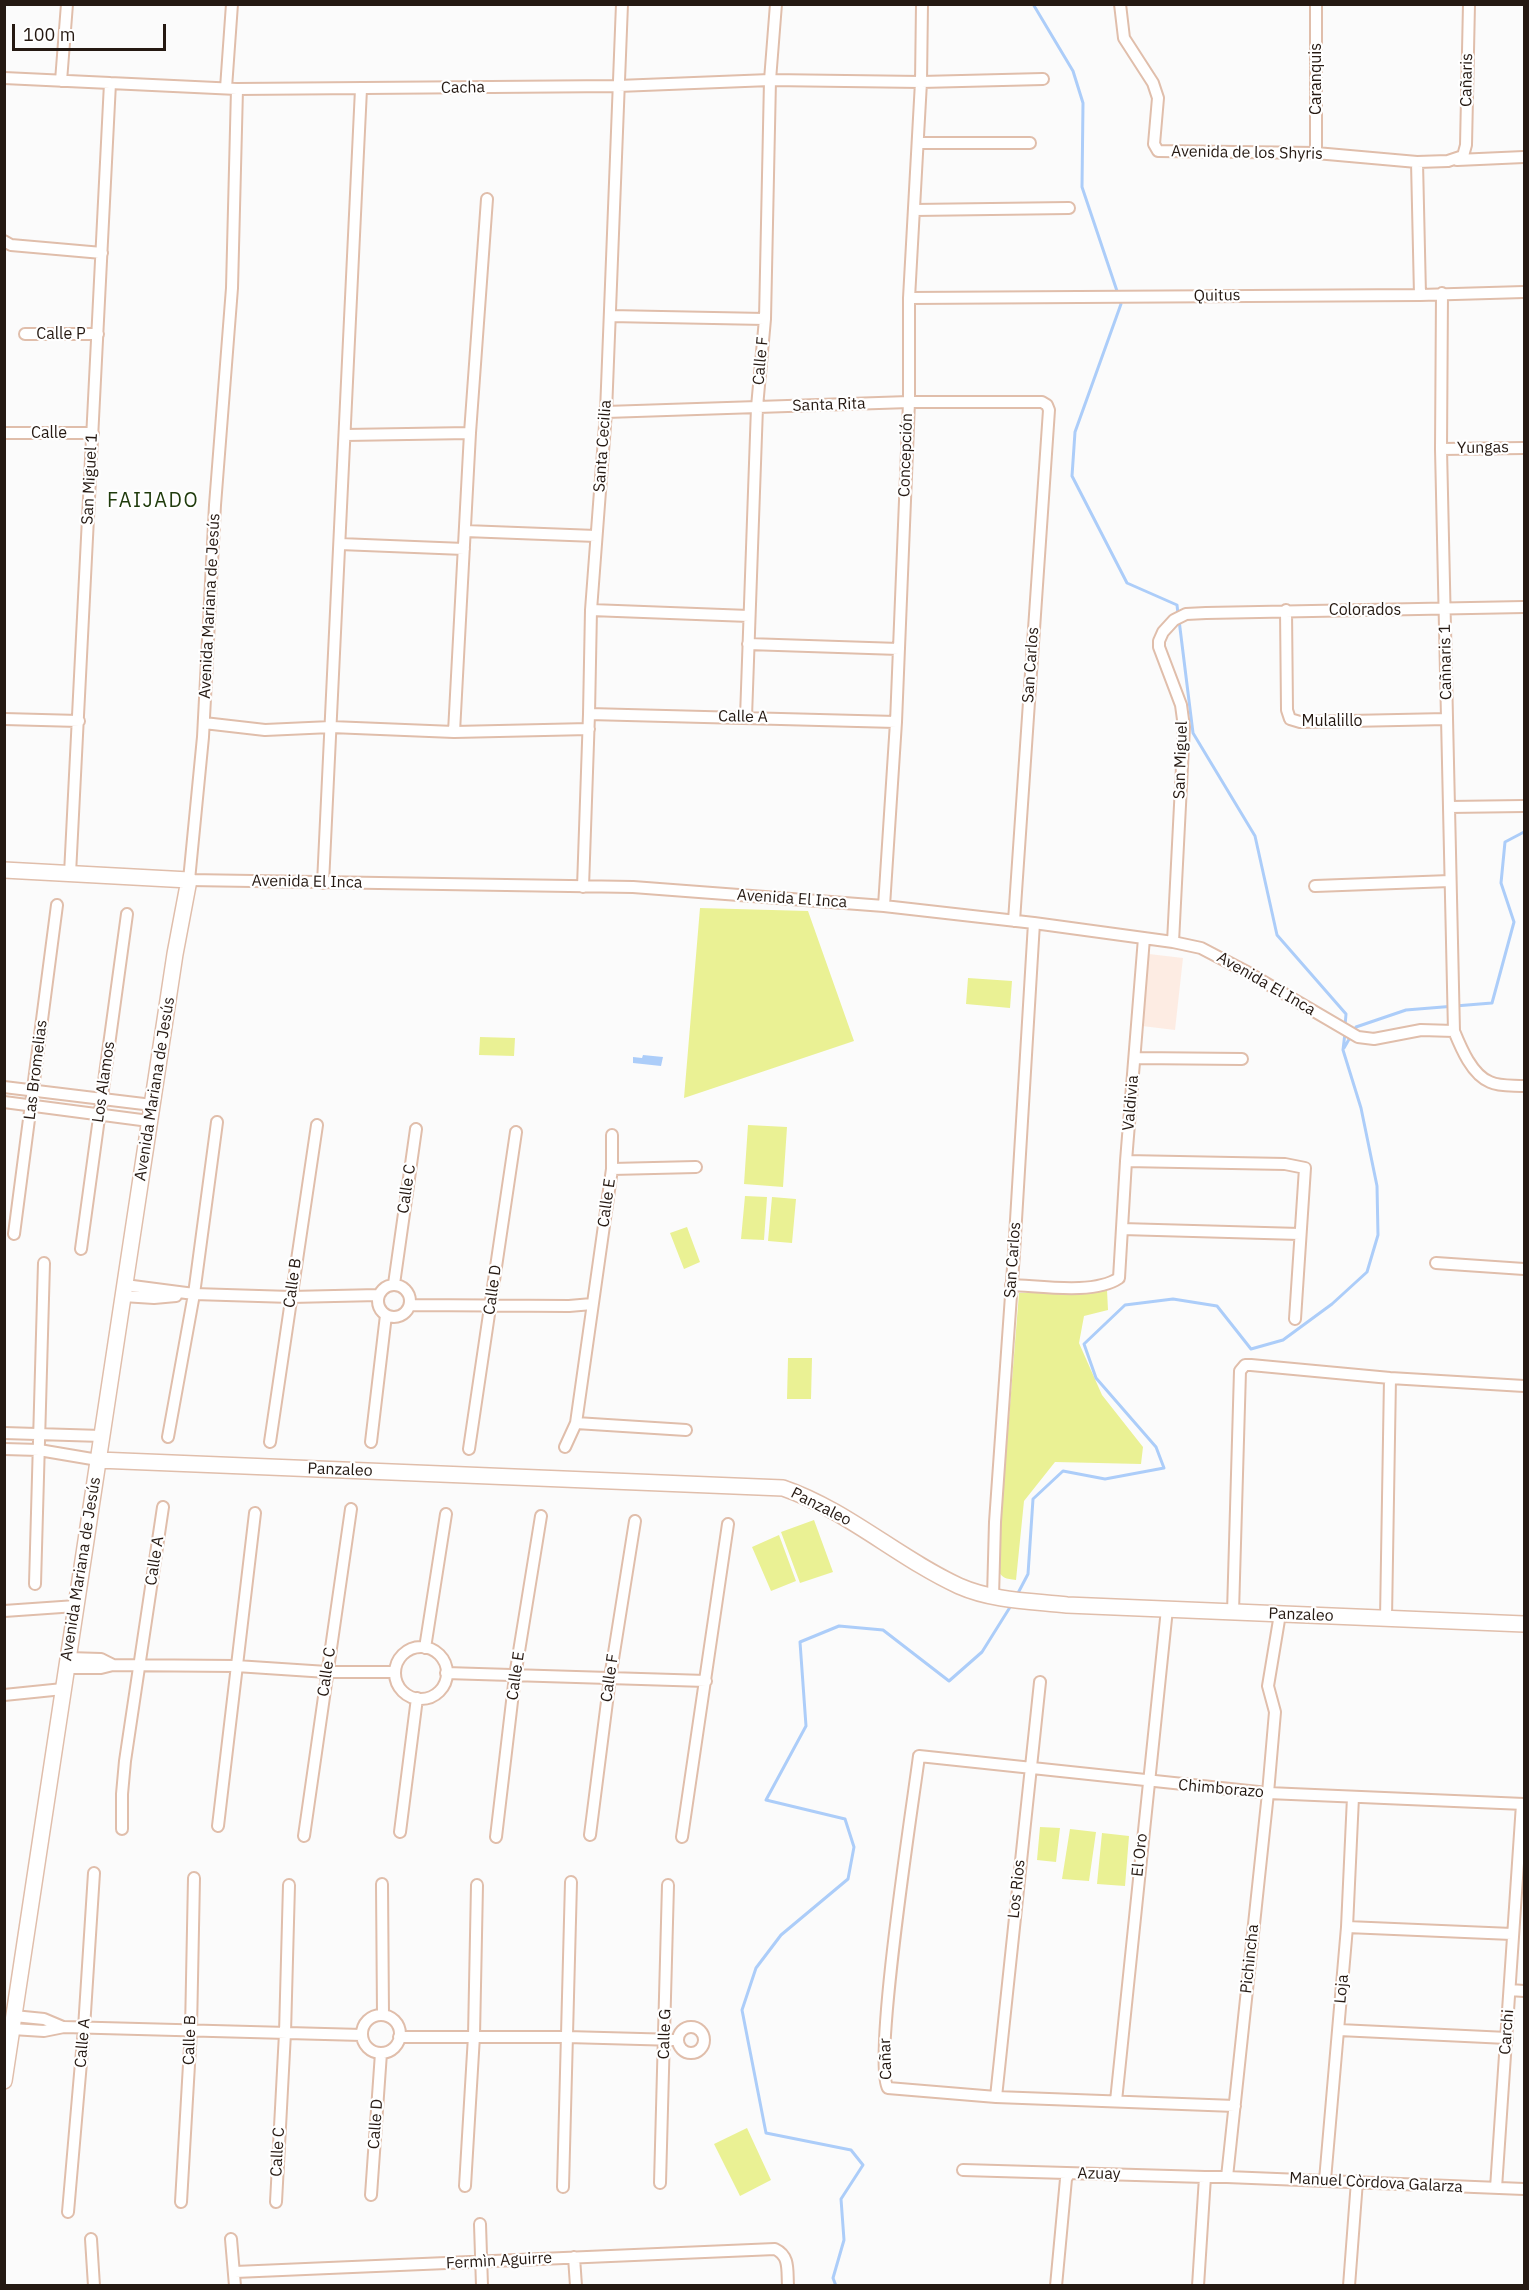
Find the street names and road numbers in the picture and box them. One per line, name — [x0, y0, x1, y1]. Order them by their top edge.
street label: Caranquis — [1306, 43, 1326, 115]
street label: Cañaris — [1457, 53, 1477, 107]
street label: Cacha — [441, 78, 485, 98]
street label: Avenida de los Shyris — [1171, 142, 1323, 164]
street label: Quitus — [1193, 286, 1241, 306]
street label: Calle P — [36, 324, 86, 344]
street label: Calle F — [749, 336, 773, 386]
street label: Santa Rita — [792, 394, 866, 416]
street label: Santa Cecilia — [590, 399, 616, 493]
street label: Concepción — [895, 413, 917, 497]
street label: Calle — [31, 423, 67, 443]
street label: San Miguel 1 — [78, 433, 102, 525]
street label: Yungas — [1457, 438, 1509, 458]
street label: Avenida Mariana de Jesús — [196, 513, 224, 699]
street label: Colorados — [1329, 600, 1401, 620]
street label: Cañnaris 1 — [1436, 624, 1456, 700]
street label: San Carlos — [1019, 626, 1043, 704]
street label: Calle A — [718, 707, 768, 727]
street label: Mulalillo — [1302, 711, 1362, 731]
street label: San Miguel — [1170, 721, 1192, 799]
street label: Avenida El Inca — [251, 871, 363, 893]
street label: Avenida El Inca — [736, 886, 848, 912]
street label: Avenida El Inca — [1213, 948, 1319, 1020]
street label: Avenida Mariana de Jesús — [131, 996, 179, 1182]
street label: Las Bromelias — [20, 1019, 52, 1121]
street label: Los Alamos — [89, 1040, 119, 1124]
street label: Valdivia — [1119, 1074, 1143, 1132]
street label: Calle C — [394, 1163, 420, 1215]
street label: Calle E — [594, 1177, 620, 1229]
street label: San Carlos — [1001, 1221, 1025, 1299]
street label: Calle B — [280, 1257, 306, 1309]
street label: Calle D — [480, 1264, 506, 1316]
street label: Panzaleo — [307, 1459, 373, 1481]
street label: Avenida Mariana de Jesús — [57, 1476, 105, 1662]
street label: Panzaleo — [788, 1484, 854, 1530]
street label: Calle A — [142, 1535, 168, 1587]
street label: Panzaleo — [1268, 1604, 1334, 1626]
street label: Calle C — [314, 1646, 340, 1698]
street label: Calle E — [503, 1650, 529, 1702]
street label: Calle F — [597, 1653, 623, 1703]
street label: Chimborazo — [1177, 1776, 1265, 1802]
street label: El Oro — [1128, 1832, 1152, 1878]
street label: Los Rios — [1004, 1858, 1030, 1920]
street label: Pichincha — [1237, 1923, 1263, 1995]
street label: Loja — [1331, 1974, 1353, 2004]
street label: Calle G — [655, 2008, 675, 2060]
street label: Carchi — [1496, 2009, 1518, 2055]
street label: Calle B — [180, 2015, 200, 2065]
street label: Calle A — [71, 2017, 95, 2069]
street label: Cañar — [876, 2038, 896, 2080]
street label: Calle D — [365, 2098, 387, 2150]
street label: Calle C — [267, 2127, 289, 2177]
street label: Azuay — [1077, 2164, 1121, 2184]
street label: Manuel Còrdova Galarza — [1289, 2169, 1463, 2197]
street label: Fermìn Aguirre — [445, 2249, 553, 2273]

